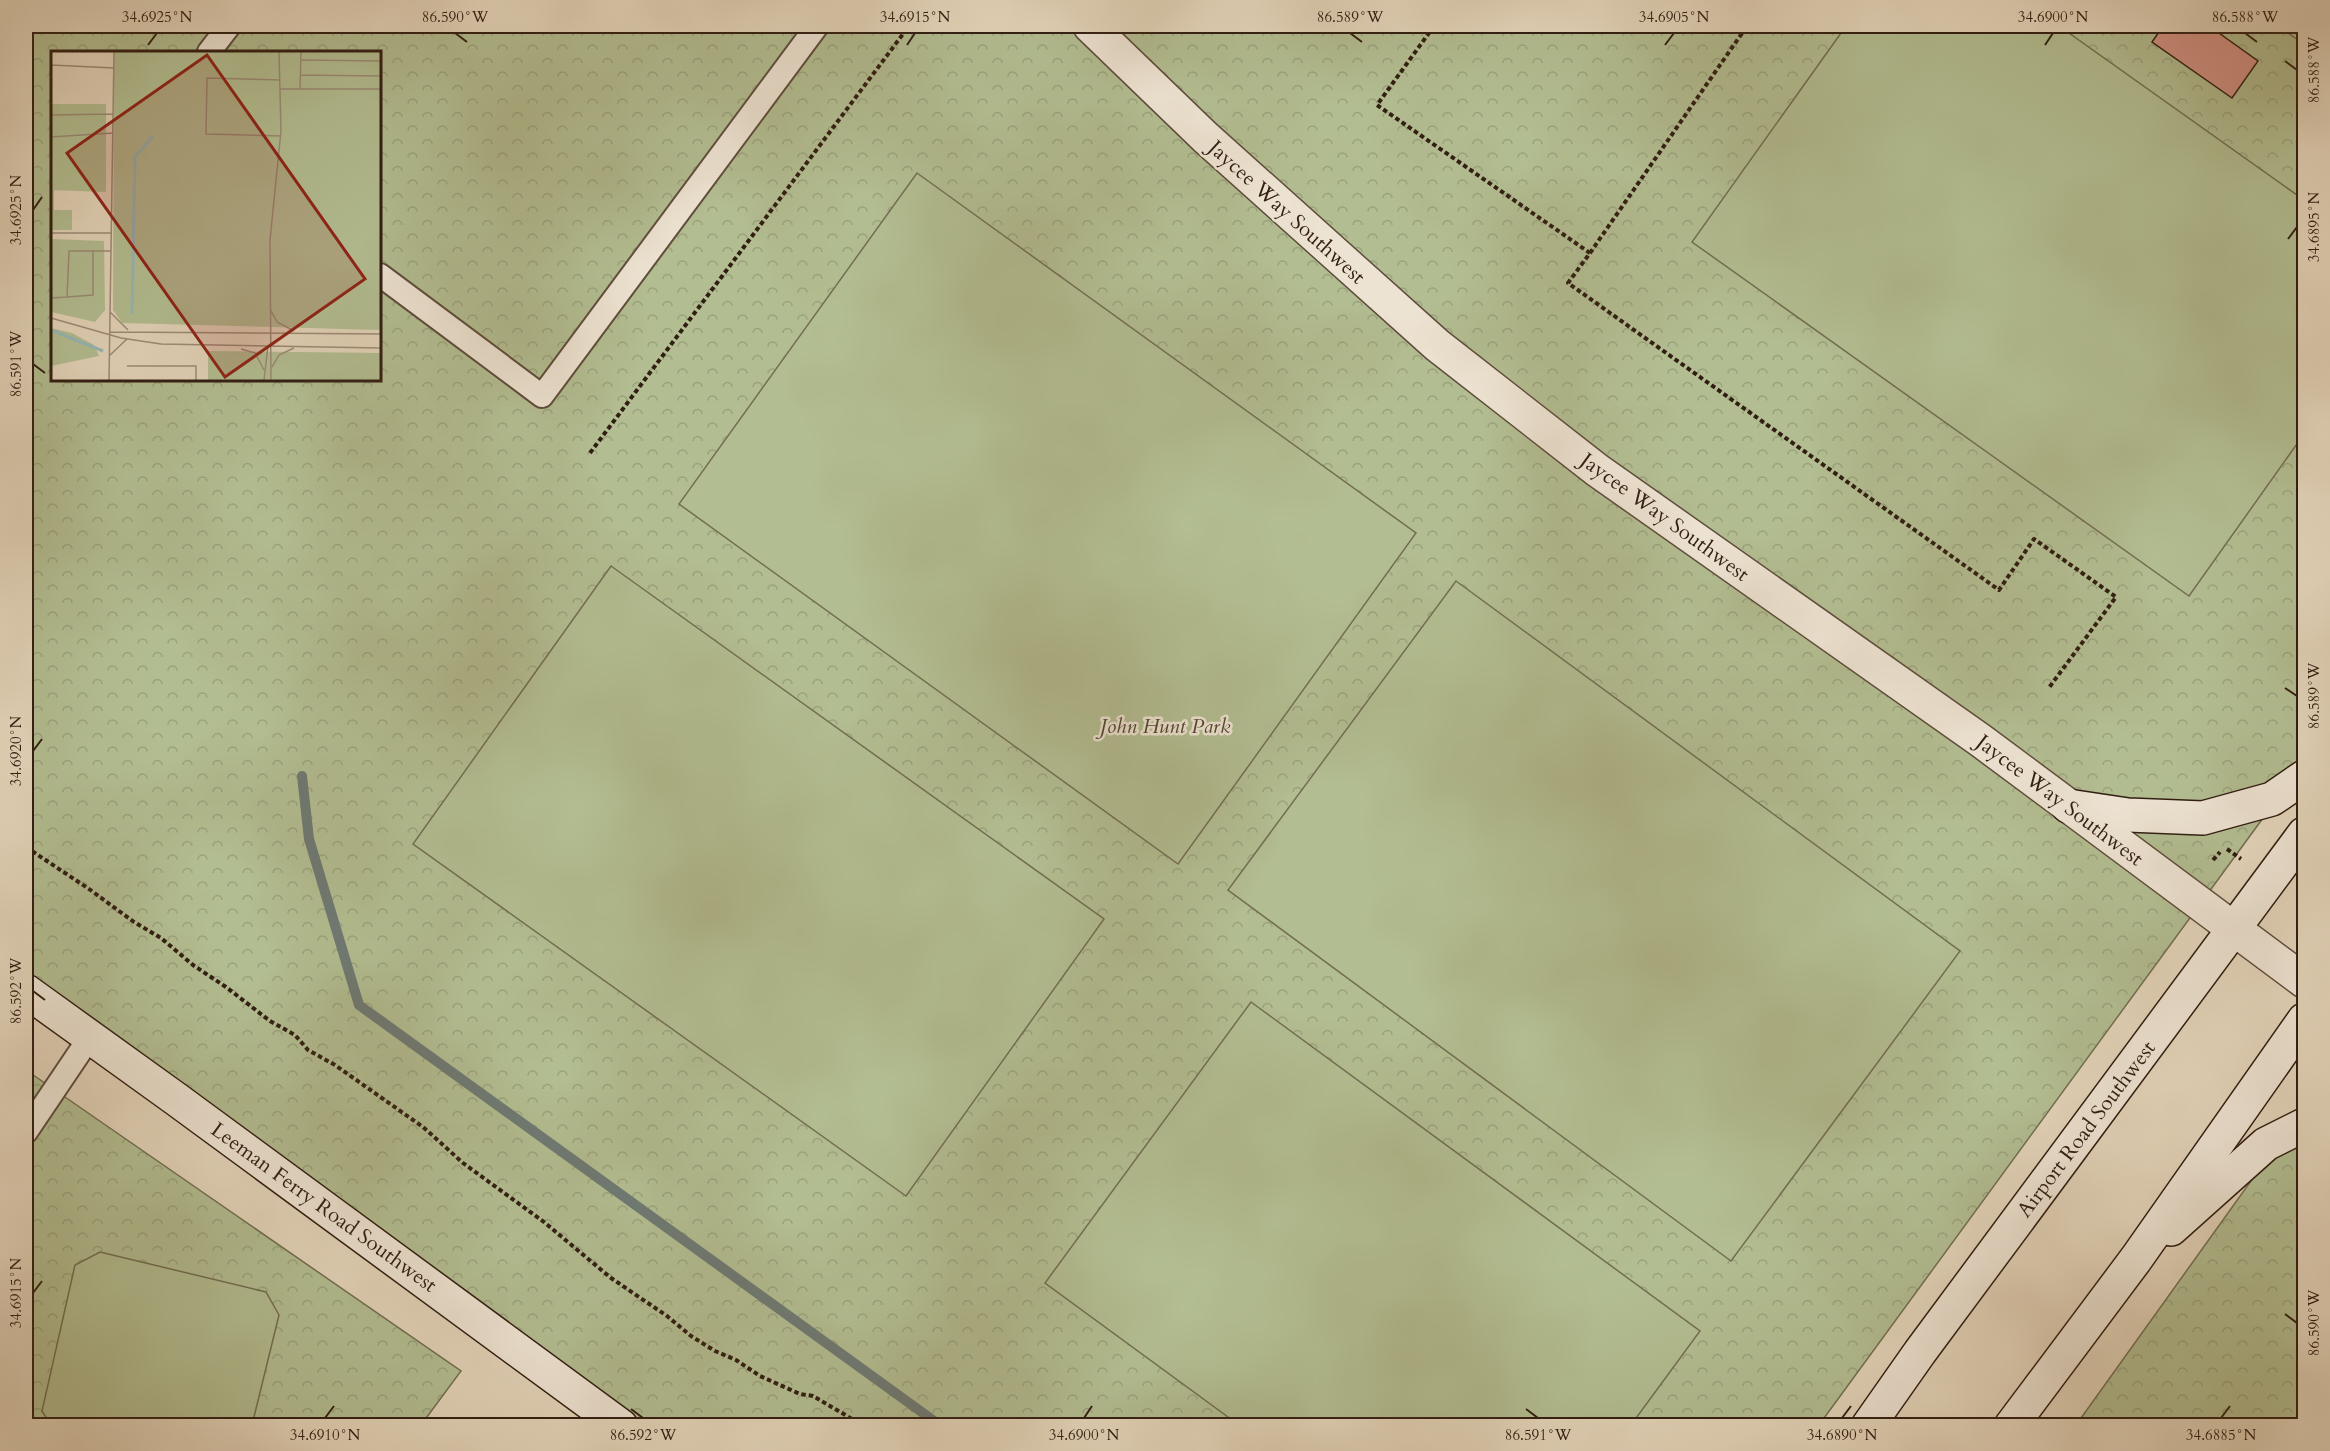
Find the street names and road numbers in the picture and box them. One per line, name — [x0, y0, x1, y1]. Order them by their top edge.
street label: Jaycee Way Southwest — [1200, 132, 1372, 291]
street label: Jaycee Way Southwest — [1572, 444, 1755, 589]
street label: Jaycee Way Southwest — [1968, 726, 2149, 873]
street label: Airport Road Southwest — [2010, 1035, 2163, 1224]
street label: Leeman Ferry Road Southwest — [205, 1115, 443, 1300]

